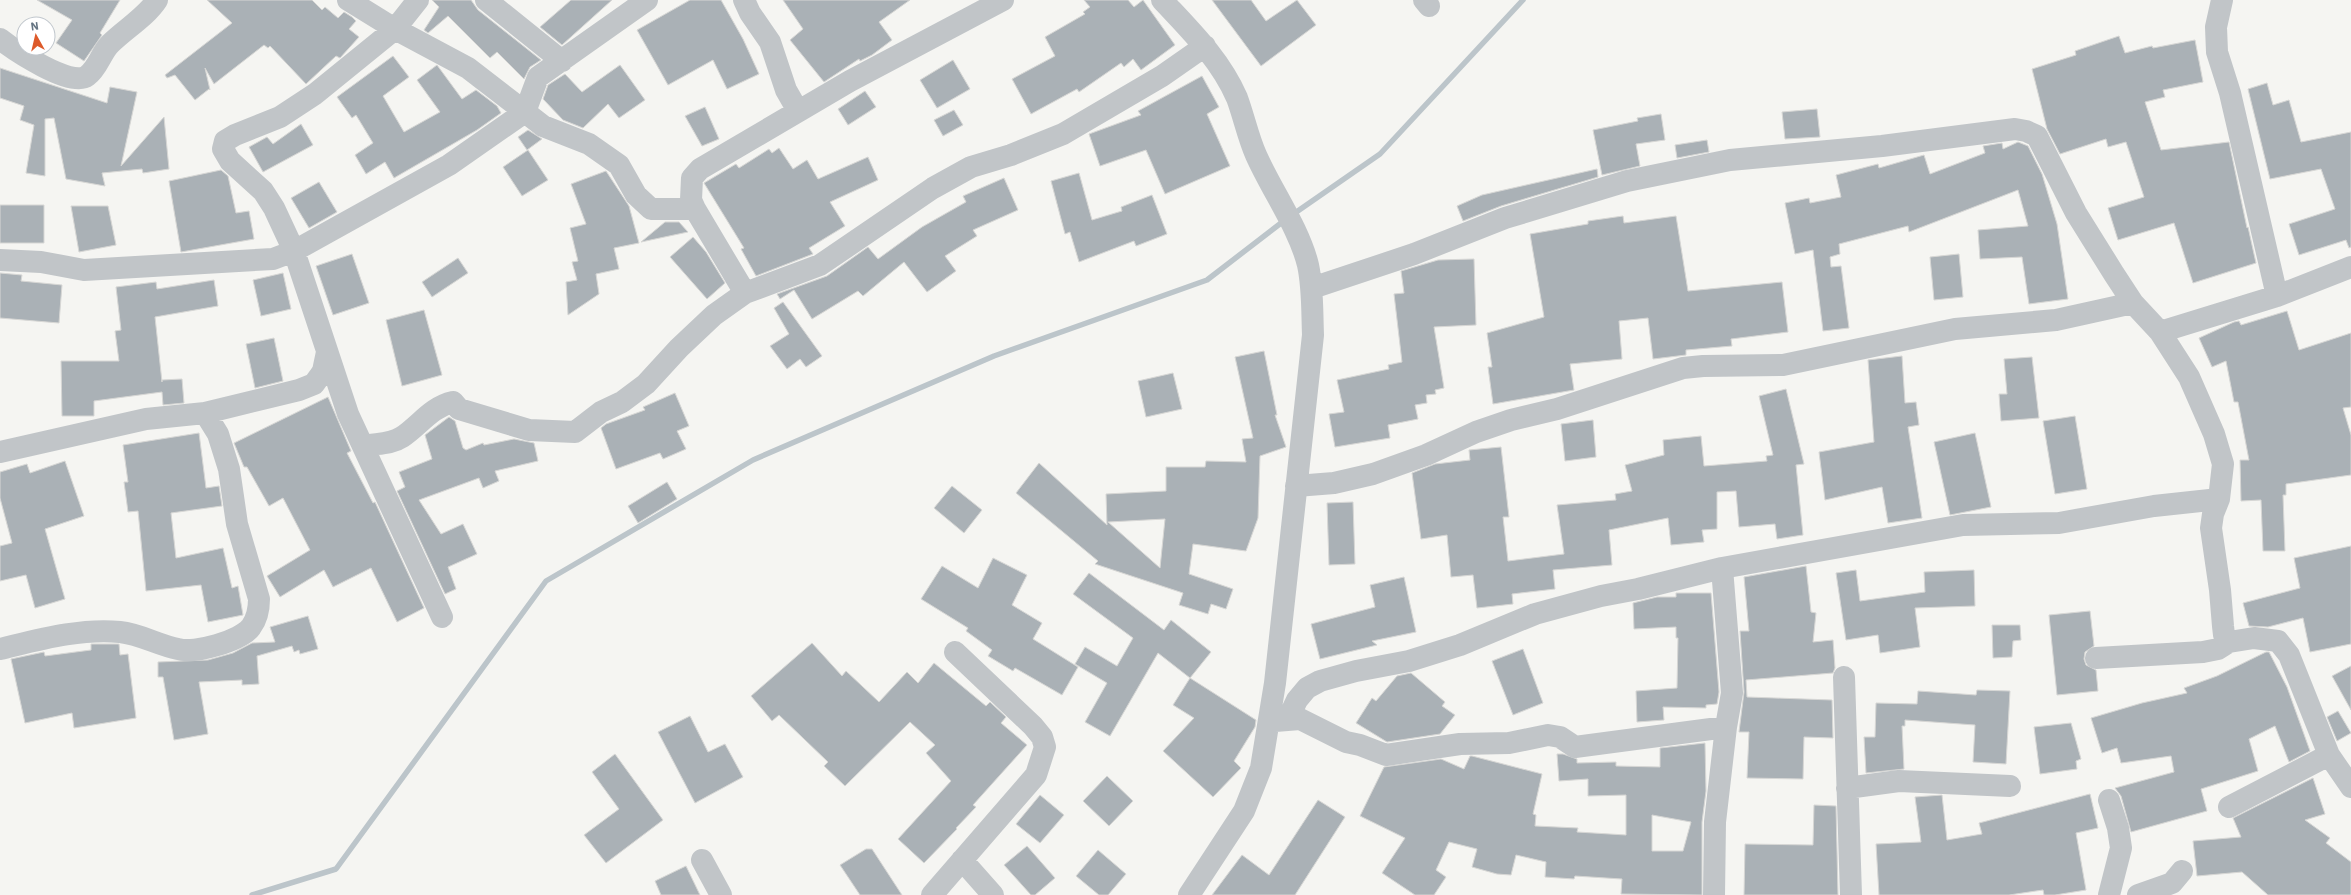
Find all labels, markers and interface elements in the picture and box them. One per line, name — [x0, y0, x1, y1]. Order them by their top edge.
north arrow — [16, 16, 56, 56]
text: N — [30, 19, 40, 34]

